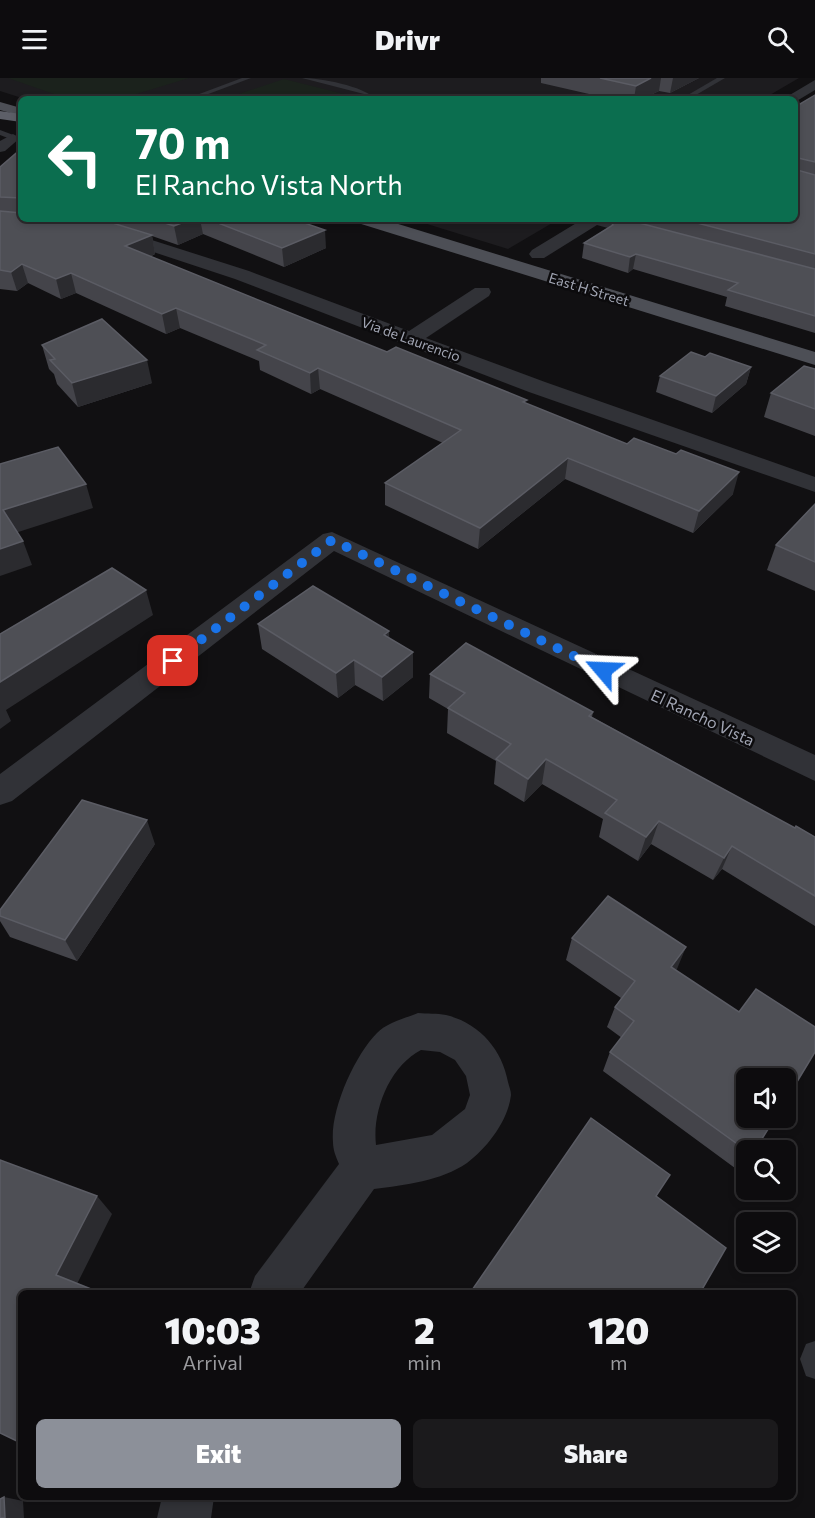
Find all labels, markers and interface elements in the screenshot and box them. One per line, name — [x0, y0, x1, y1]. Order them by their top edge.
icon: menu — [18, 23, 51, 56]
text: Drivr — [375, 23, 440, 56]
icon: search — [764, 23, 797, 56]
text: 70 m — [135, 116, 230, 168]
icon: left — [36, 120, 114, 198]
text: El Rancho Vista North — [135, 168, 403, 201]
street label: East H Street — [547, 269, 631, 309]
street label: Via de Laurencio — [359, 313, 463, 365]
pin — [147, 635, 198, 686]
position arrow — [571, 638, 635, 702]
icon: arrive — [156, 644, 189, 677]
street label: El Rancho Vista — [648, 685, 758, 749]
map controls — [736, 1068, 796, 1272]
button: sound — [736, 1068, 796, 1128]
button: search — [736, 1140, 796, 1200]
button: layers — [736, 1212, 796, 1272]
text: 10:03 — [165, 1307, 261, 1351]
text: 2 — [414, 1307, 435, 1351]
text: 120 — [588, 1307, 649, 1351]
text: Arrival — [182, 1350, 243, 1374]
text: min — [407, 1350, 441, 1374]
text: m — [610, 1350, 627, 1374]
button: Exit — [36, 1419, 401, 1488]
button: Share — [413, 1419, 778, 1488]

